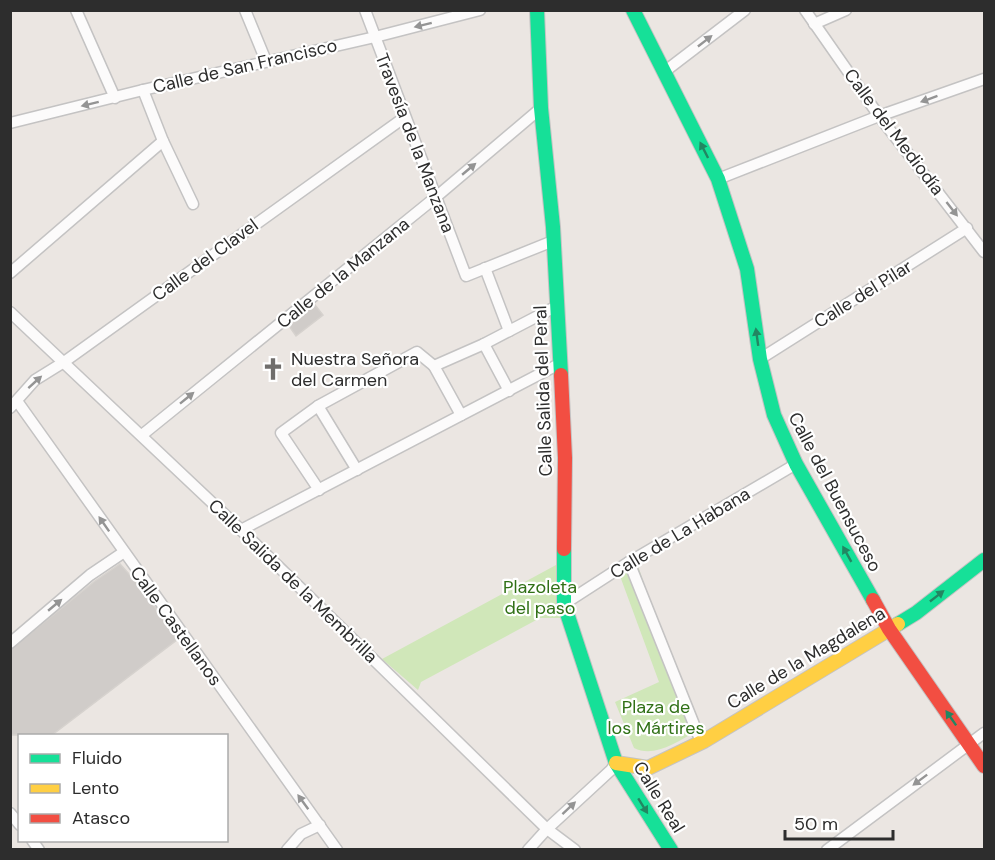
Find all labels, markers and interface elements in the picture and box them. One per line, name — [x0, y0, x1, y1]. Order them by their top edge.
one-way arrow — [414, 20, 432, 30]
street label: Calle de San Francisco — [150, 33, 340, 99]
one-way arrow — [697, 36, 712, 48]
street label: Travesía de la Manzana — [370, 50, 460, 236]
street label: Calle del Mediodía — [838, 64, 950, 200]
one-way arrow — [920, 94, 938, 104]
one-way arrow — [81, 99, 99, 109]
one-way arrow — [699, 141, 709, 158]
one-way arrow — [461, 163, 477, 176]
one-way arrow — [946, 202, 958, 217]
street label: Calle de la Manzana — [272, 212, 414, 334]
street label: Calle del Clavel — [147, 213, 263, 307]
street label: Calle del Pilar — [809, 254, 917, 334]
street label: Calle Salida del Peral — [528, 305, 558, 477]
one-way arrow — [752, 327, 761, 346]
place label: Nuestra Señora del Carmen — [291, 347, 419, 392]
church icon: Nuestra Señora del Carmen — [260, 356, 286, 382]
one-way arrow — [27, 375, 42, 389]
one-way arrow — [179, 392, 194, 405]
street label: Calle del Buensuceso — [783, 408, 887, 576]
street label: Calle de La Habana — [606, 482, 754, 584]
street label: Calle Salida de la Membrilla — [203, 494, 383, 668]
one-way arrow — [99, 516, 110, 532]
one-way arrow — [842, 545, 852, 562]
street label: Calle Castellanos — [125, 562, 227, 690]
park label: Plazoleta del paso — [503, 575, 577, 620]
one-way arrow — [929, 590, 945, 603]
one-way arrow — [47, 599, 63, 612]
street label: Calle de la Magdalena — [722, 601, 890, 715]
park label: Plaza de los Mártires — [607, 695, 705, 740]
one-way arrow — [945, 711, 957, 727]
legend — [18, 734, 228, 842]
text: Fluido — [72, 746, 122, 770]
street label: Calle Real — [628, 757, 690, 837]
one-way arrow — [913, 773, 928, 785]
text: Lento — [72, 776, 119, 800]
one-way arrow — [297, 794, 309, 810]
one-way arrow — [638, 798, 649, 814]
one-way arrow — [562, 801, 577, 815]
scale bar — [785, 803, 893, 841]
text: Atasco — [72, 806, 130, 830]
text: 50 m — [794, 812, 838, 836]

